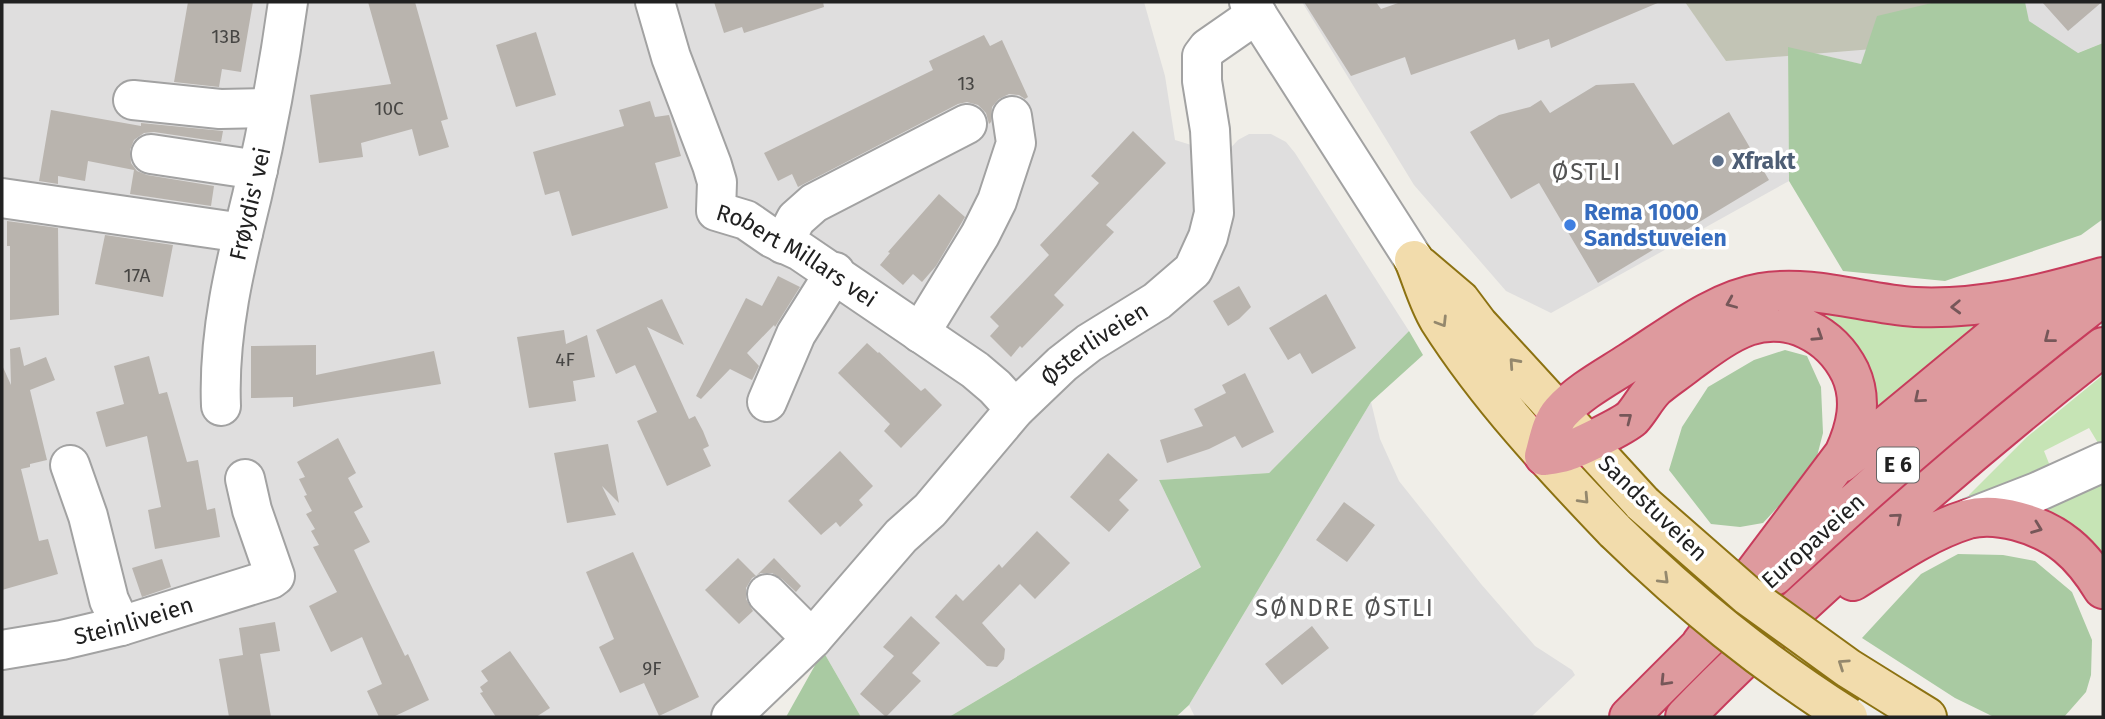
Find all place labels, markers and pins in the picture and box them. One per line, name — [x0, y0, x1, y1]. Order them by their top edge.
place label: Xfrakt — [1731, 147, 1797, 175]
marker: Xfrakt — [1710, 153, 1726, 169]
place label: Rema 1000 Sandstuveien — [1584, 198, 1727, 252]
marker: Rema 1000 Sandstuveien — [1562, 217, 1578, 233]

